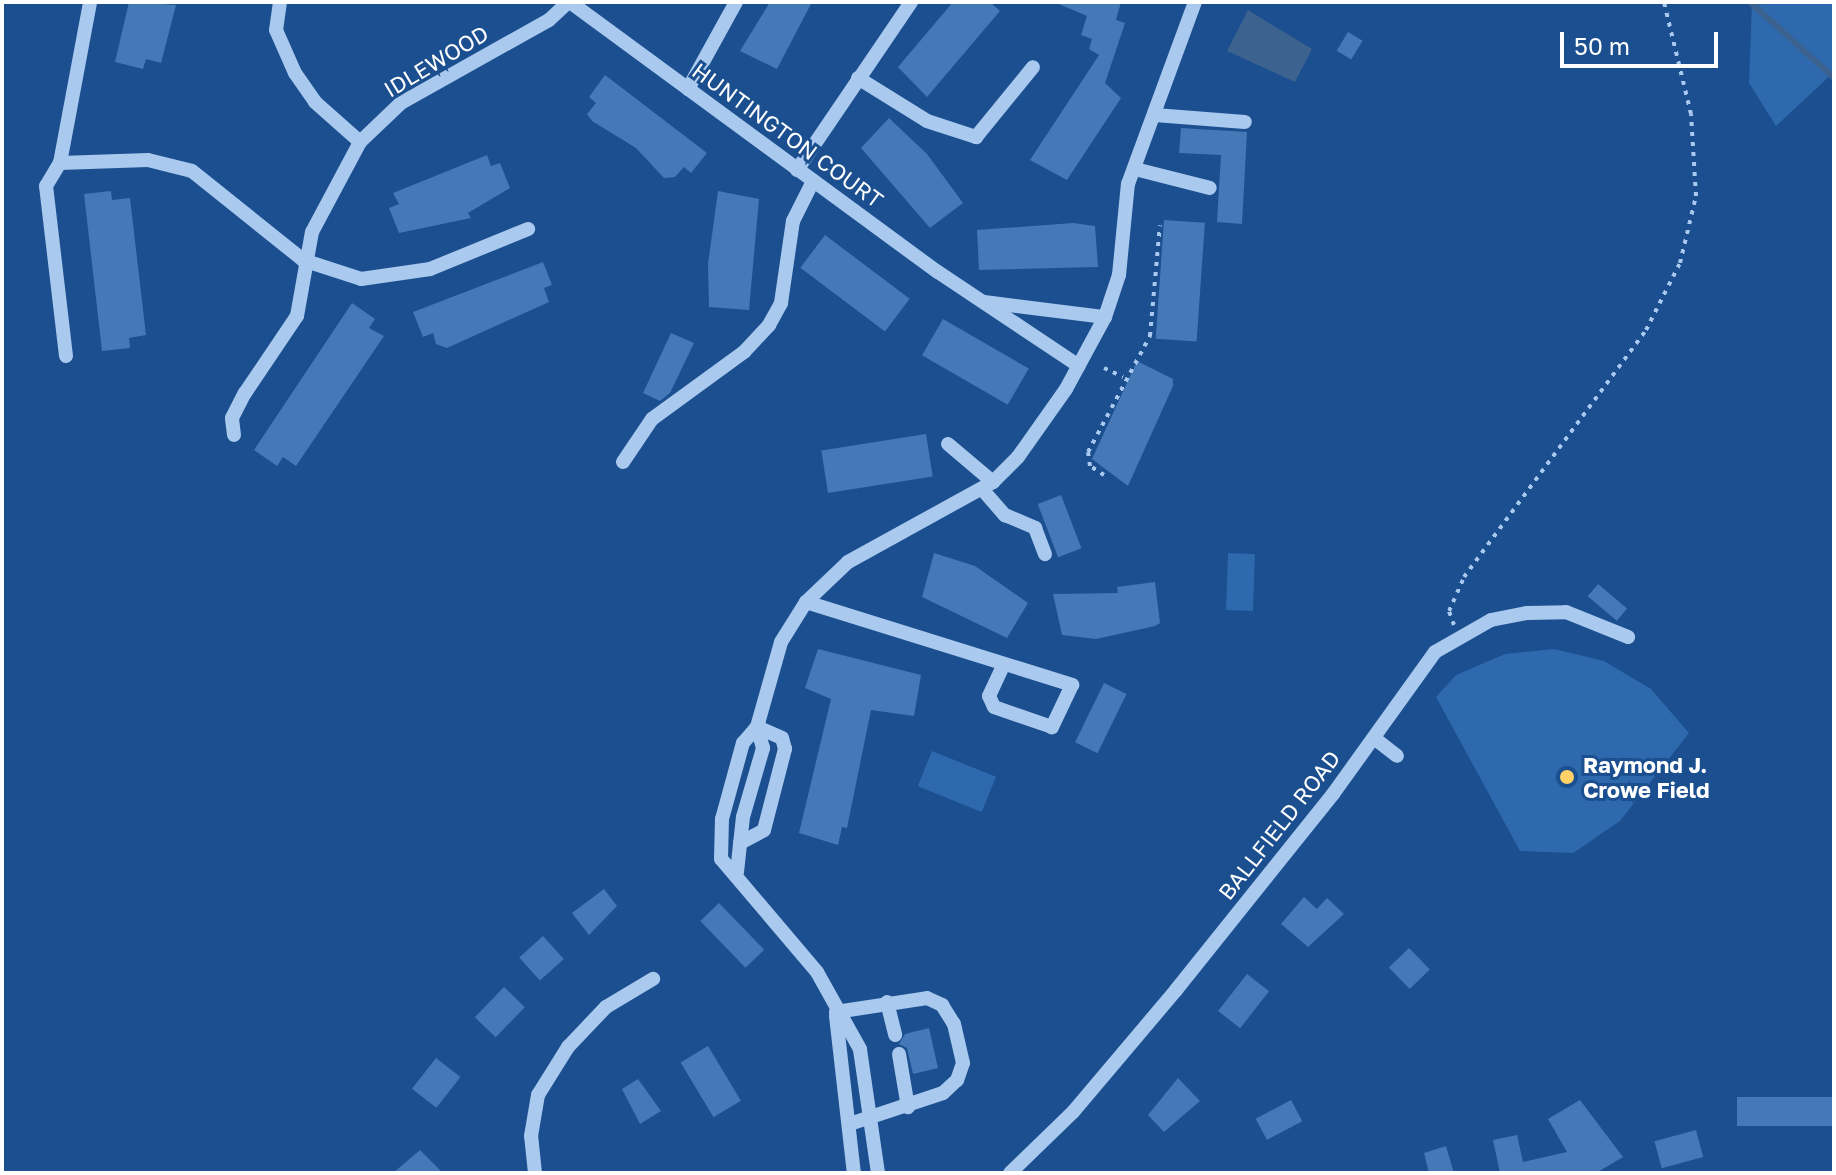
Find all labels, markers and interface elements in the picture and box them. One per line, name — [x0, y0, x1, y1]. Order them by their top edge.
scale bar — [1564, 16, 1722, 66]
street label: IDLEWOOD — [379, 20, 493, 102]
text: 50 m — [1574, 31, 1630, 60]
street label: HUNTINGTON COURT — [688, 57, 888, 213]
street label: BALLFIELD ROAD — [1213, 745, 1345, 905]
place label: Raymond J. Crowe Field — [1583, 751, 1709, 802]
marker: Raymond J. Crowe Field — [1558, 768, 1576, 786]

